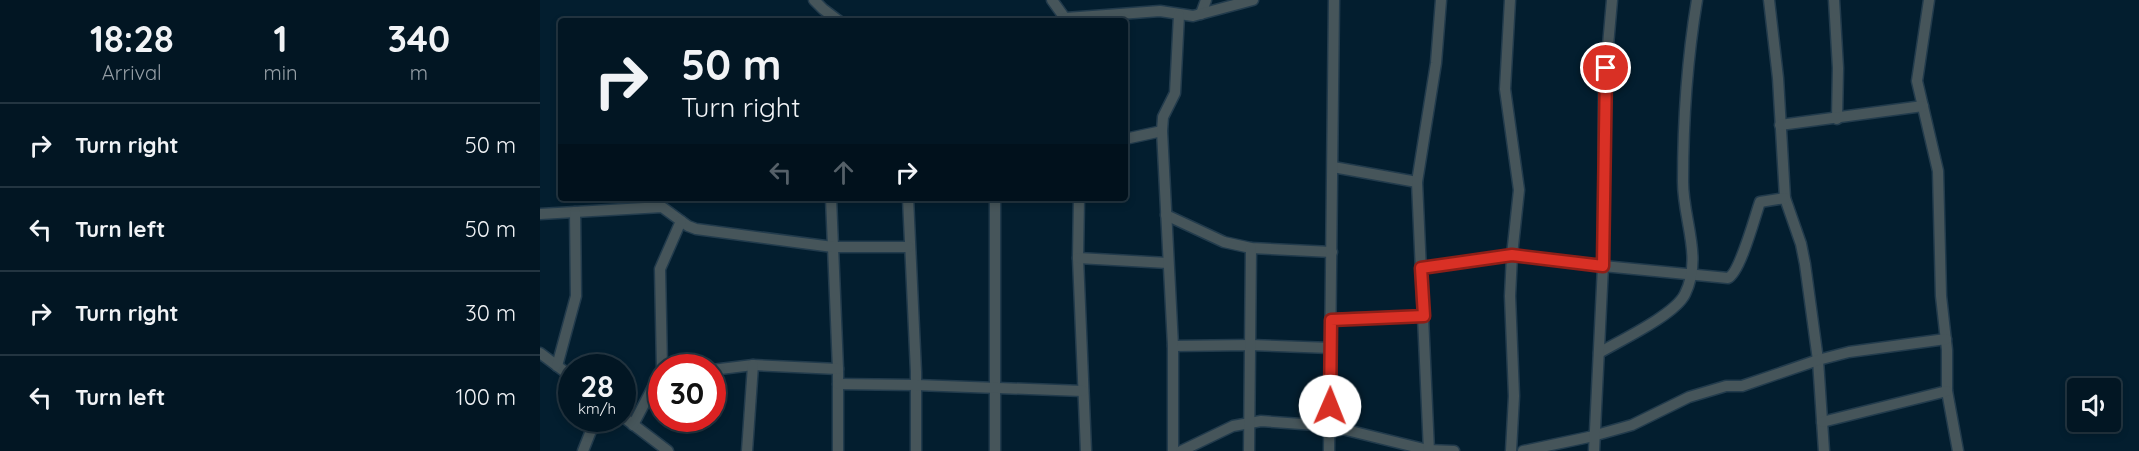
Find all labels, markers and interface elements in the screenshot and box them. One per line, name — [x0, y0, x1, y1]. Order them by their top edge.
text: 18:28 — [90, 16, 174, 61]
text: 1 — [274, 16, 288, 61]
text: 340 — [388, 16, 450, 61]
text: 50 m — [681, 38, 781, 91]
icon: right — [582, 42, 660, 120]
pin — [1580, 42, 1631, 93]
icon: arrive — [1589, 51, 1622, 84]
text: Arrival — [102, 60, 162, 85]
text: min — [264, 60, 298, 85]
text: m — [410, 60, 428, 85]
text: Turn right — [681, 90, 800, 124]
icon: right — [24, 129, 57, 162]
text: Turn right — [75, 131, 179, 159]
text: 50 m — [465, 131, 516, 159]
icon: left — [764, 156, 797, 189]
icon: ahead — [827, 156, 860, 189]
icon: right — [890, 156, 923, 189]
icon: left — [24, 213, 57, 246]
text: Turn left — [75, 215, 165, 243]
text: 50 m — [465, 215, 516, 243]
icon: right — [24, 297, 57, 330]
text: Turn right — [75, 299, 179, 327]
text: 30 m — [465, 299, 516, 327]
speed limit sign: 30 — [648, 354, 726, 432]
text: 28 — [580, 367, 614, 405]
position arrow — [1298, 374, 1362, 438]
map controls — [2067, 378, 2121, 432]
button: sound — [2067, 378, 2121, 432]
icon: left — [24, 381, 57, 414]
text: Turn left — [75, 383, 165, 411]
text: 100 m — [456, 383, 516, 411]
text: km/h — [578, 399, 616, 418]

